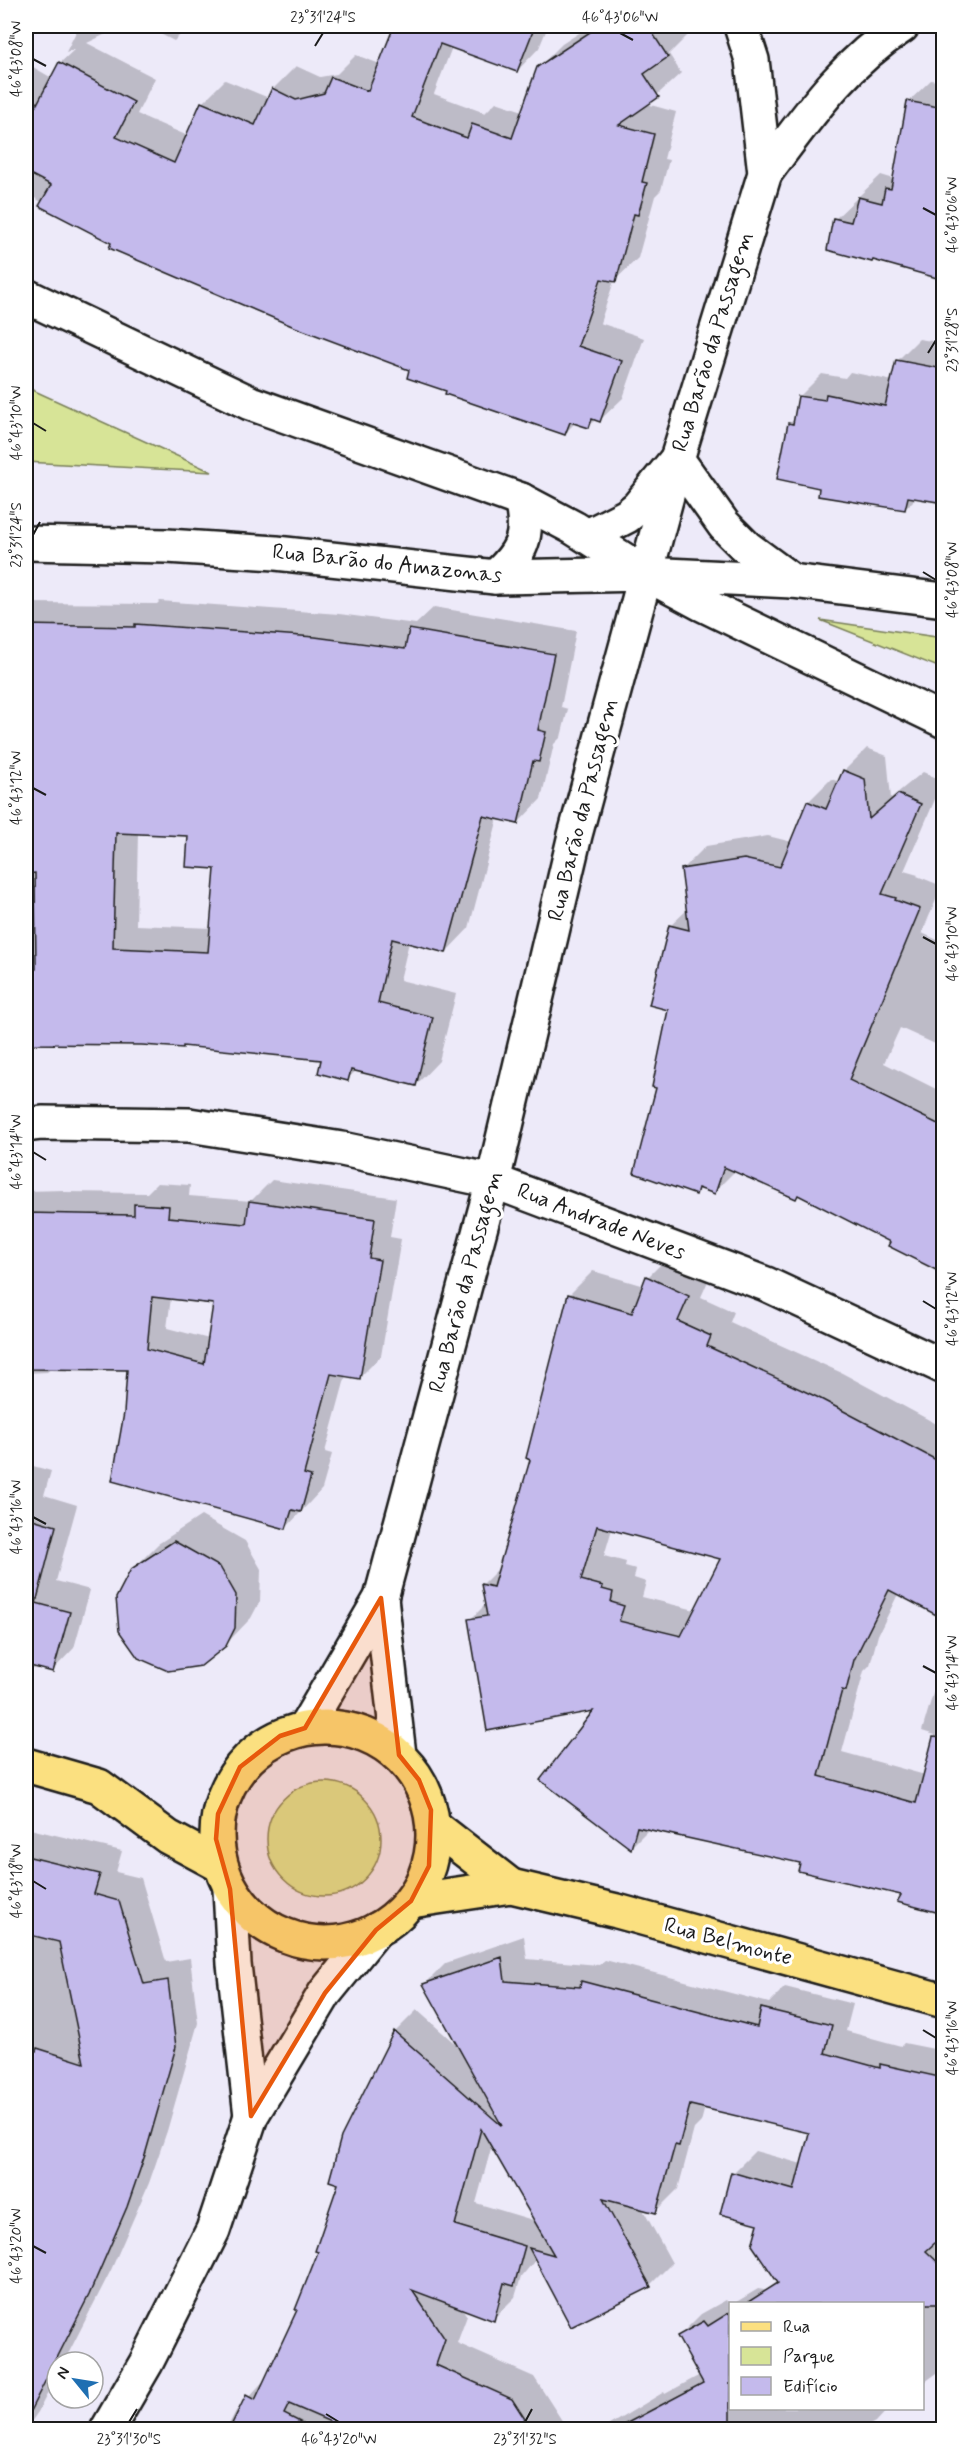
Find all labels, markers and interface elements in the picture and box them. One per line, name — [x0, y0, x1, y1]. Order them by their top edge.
text: 23°31'24"S — [290, 8, 356, 28]
text: 46°43'06"W — [582, 8, 658, 28]
text: 46°43'08"W — [7, 21, 27, 97]
text: 46°43'06"W — [943, 177, 963, 253]
street label: Rua Barão da Passagem — [666, 229, 763, 456]
text: 23°31'28"S — [943, 308, 963, 372]
text: 46°43'10"W — [7, 386, 27, 460]
text: 23°31'24"S — [7, 502, 27, 568]
street label: Rua Barão do Amazonas — [271, 538, 504, 590]
text: 46°43'08"W — [943, 542, 963, 618]
street label: Rua Barão da Passagem — [542, 696, 627, 925]
text: 46°43'12"W — [7, 751, 27, 825]
text: 46°43'10"W — [943, 907, 963, 981]
text: 46°43'14"W — [7, 1114, 27, 1190]
street label: Rua Barão da Passagem — [423, 1168, 512, 1397]
street label: Rua Andrade Neves — [513, 1177, 689, 1267]
text: 46°43'12"W — [943, 1272, 963, 1346]
text: 46°43'16"W — [7, 1480, 27, 1554]
text: 46°43'14"W — [943, 1635, 963, 1711]
text: 46°43'18"W — [7, 1844, 27, 1918]
street label: Rua Belmonte — [661, 1911, 795, 1973]
text: 46°43'16"W — [943, 2001, 963, 2075]
text: 46°43'20"W — [7, 2208, 27, 2284]
legend — [729, 2302, 924, 2410]
text: Rua — [783, 2315, 810, 2339]
text: Parque — [783, 2345, 835, 2369]
north arrow — [45, 2350, 105, 2410]
text: N — [52, 2363, 75, 2383]
text: Edifício — [783, 2375, 838, 2399]
text: 23°31'30"S — [97, 2430, 161, 2450]
text: 46°43'20"W — [301, 2430, 377, 2450]
text: 23°31'32"S — [493, 2430, 557, 2450]

